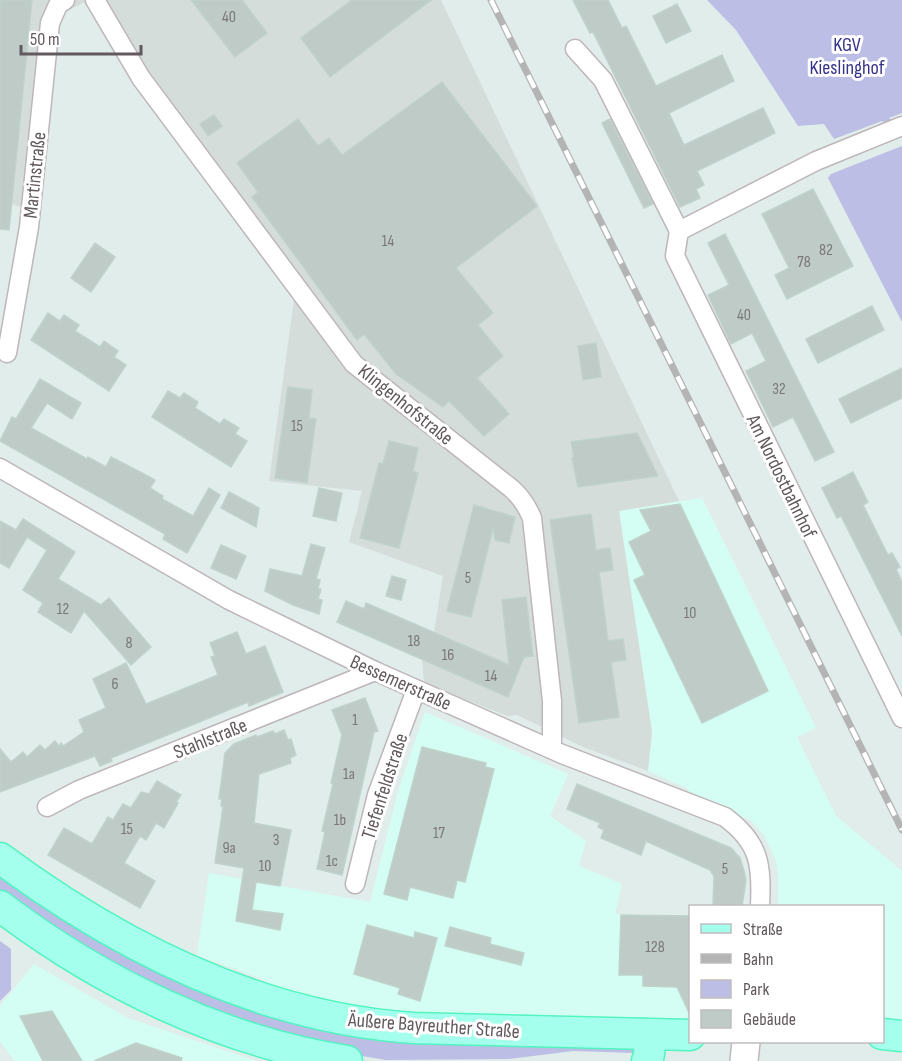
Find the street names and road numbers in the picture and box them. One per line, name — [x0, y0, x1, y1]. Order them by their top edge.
street label: Martinstraße — [19, 131, 51, 220]
street label: Klingenhofstraße — [353, 359, 458, 450]
street label: Am Nordostbahnhof — [740, 410, 821, 542]
street label: Bessemerstraße — [346, 650, 455, 716]
street label: Stahlstraße — [170, 713, 251, 765]
street label: Tiefenfeldstraße — [357, 730, 413, 842]
street label: Äußere Bayreuther Straße — [346, 1008, 521, 1044]

